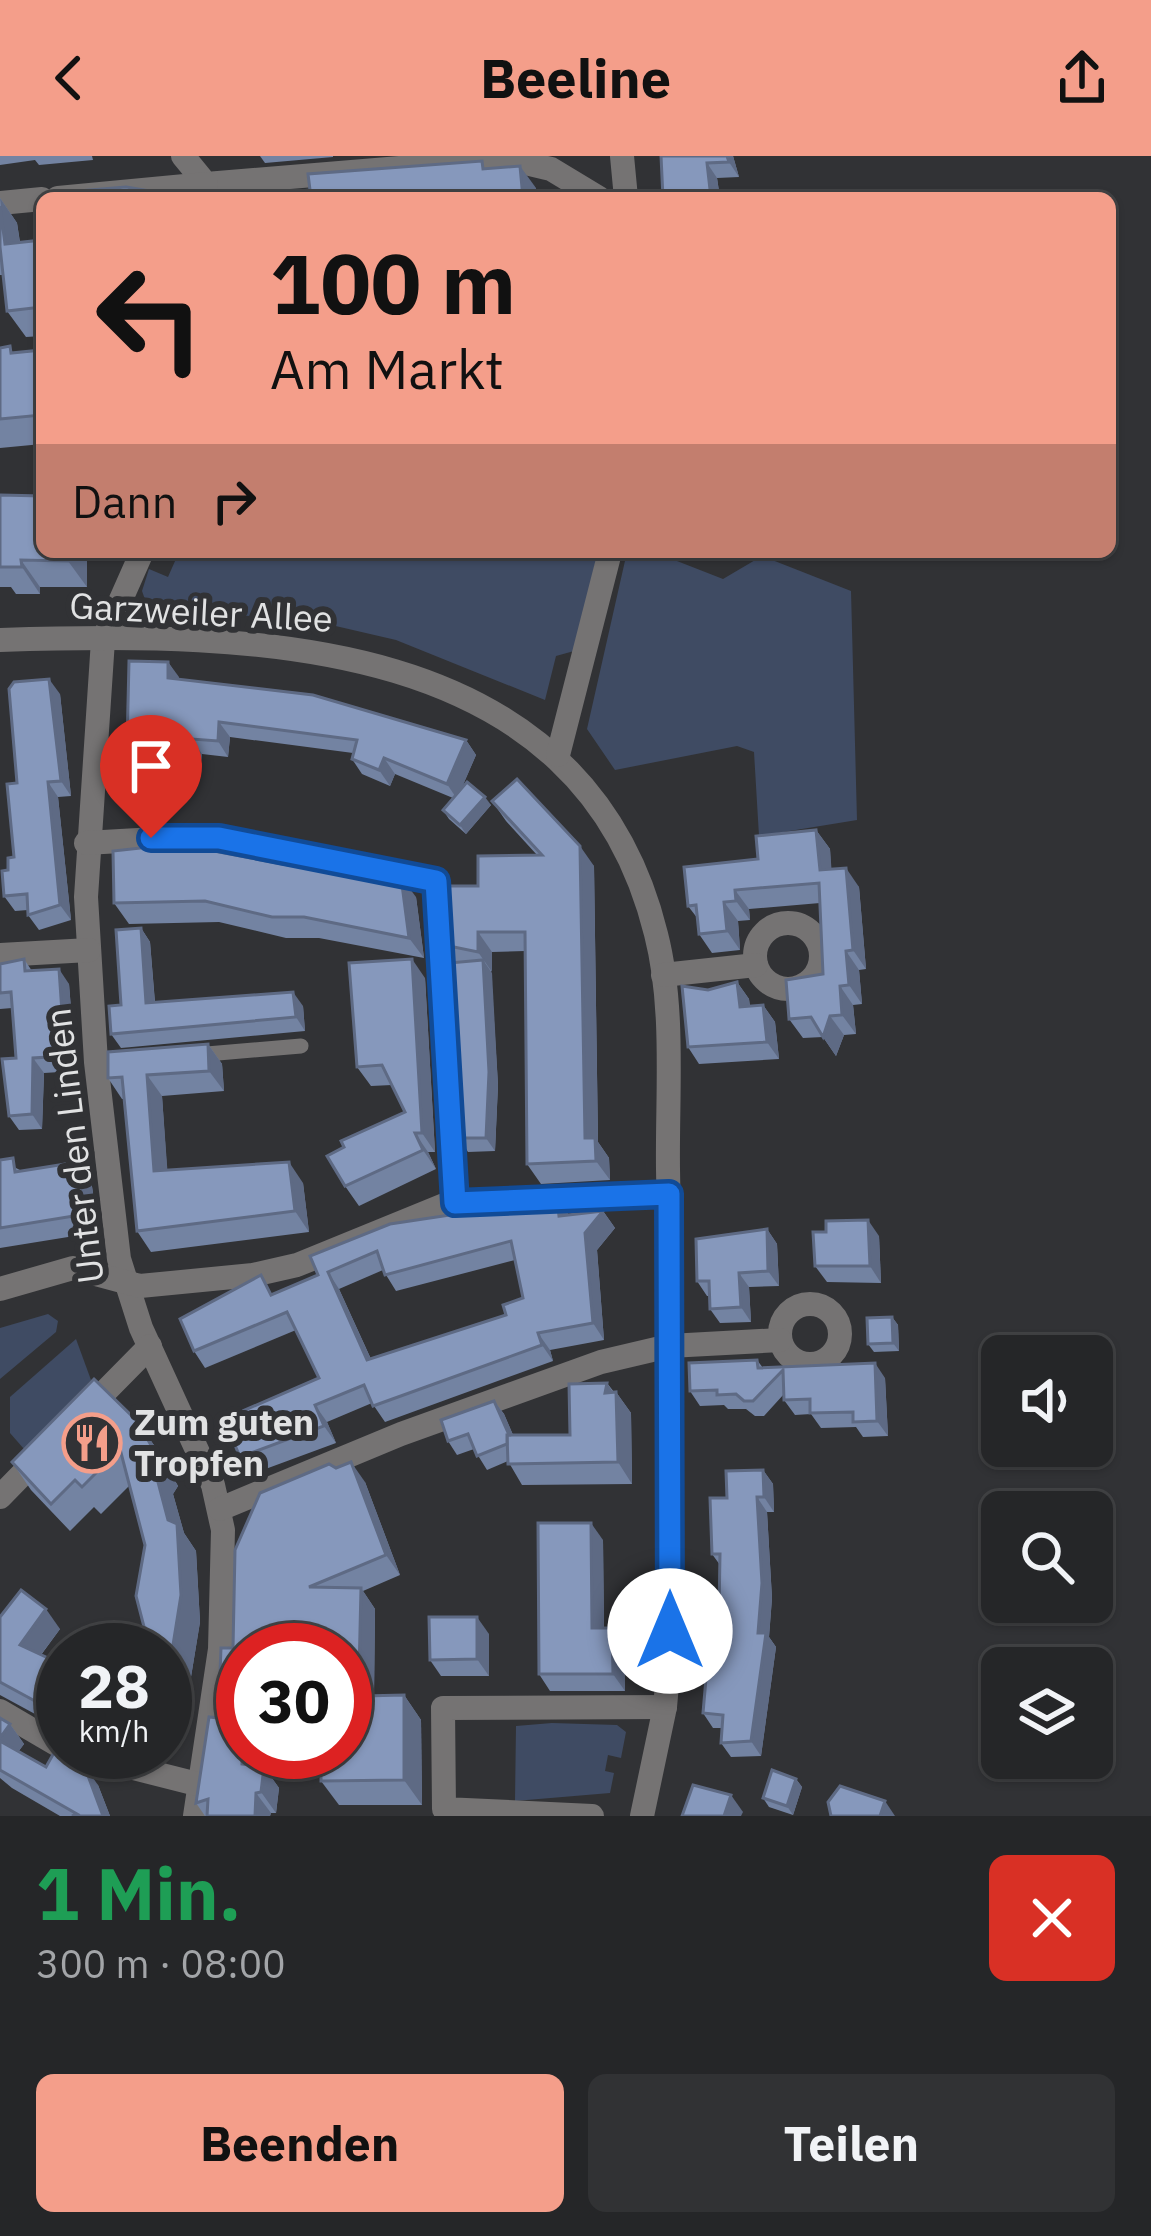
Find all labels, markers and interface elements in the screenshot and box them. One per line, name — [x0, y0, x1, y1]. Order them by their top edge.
text: Beeline — [480, 43, 671, 113]
icon: back — [36, 45, 102, 111]
icon: share — [1049, 45, 1115, 111]
text: 100 m — [270, 228, 516, 337]
icon: left — [72, 240, 228, 396]
text: Am Markt — [270, 334, 504, 404]
icon: right — [201, 468, 267, 534]
text: Dann — [72, 472, 177, 530]
street label: Garzweiler Allee — [68, 581, 334, 642]
pin — [100, 715, 202, 838]
icon: arrive — [118, 733, 184, 799]
street label: Unter den Linden — [33, 1006, 114, 1286]
map controls — [981, 1335, 1113, 1779]
button: sound — [981, 1335, 1113, 1467]
place label: Zum guten Tropfen — [134, 1398, 314, 1486]
restaurant icon: Zum guten Tropfen — [61, 1412, 123, 1474]
button: search — [981, 1491, 1113, 1623]
position arrow — [607, 1568, 733, 1694]
speed limit sign: 30 — [216, 1623, 372, 1779]
text: 28 — [78, 1646, 150, 1725]
button: layers — [981, 1647, 1113, 1779]
text: km/h — [79, 1711, 149, 1750]
text: 1 Min. — [36, 1846, 241, 1940]
button: close — [989, 1855, 1115, 1981]
text: 300 m · 08:00 — [36, 1938, 286, 1989]
button: Beenden — [36, 2074, 564, 2212]
button: Teilen — [588, 2074, 1115, 2212]

